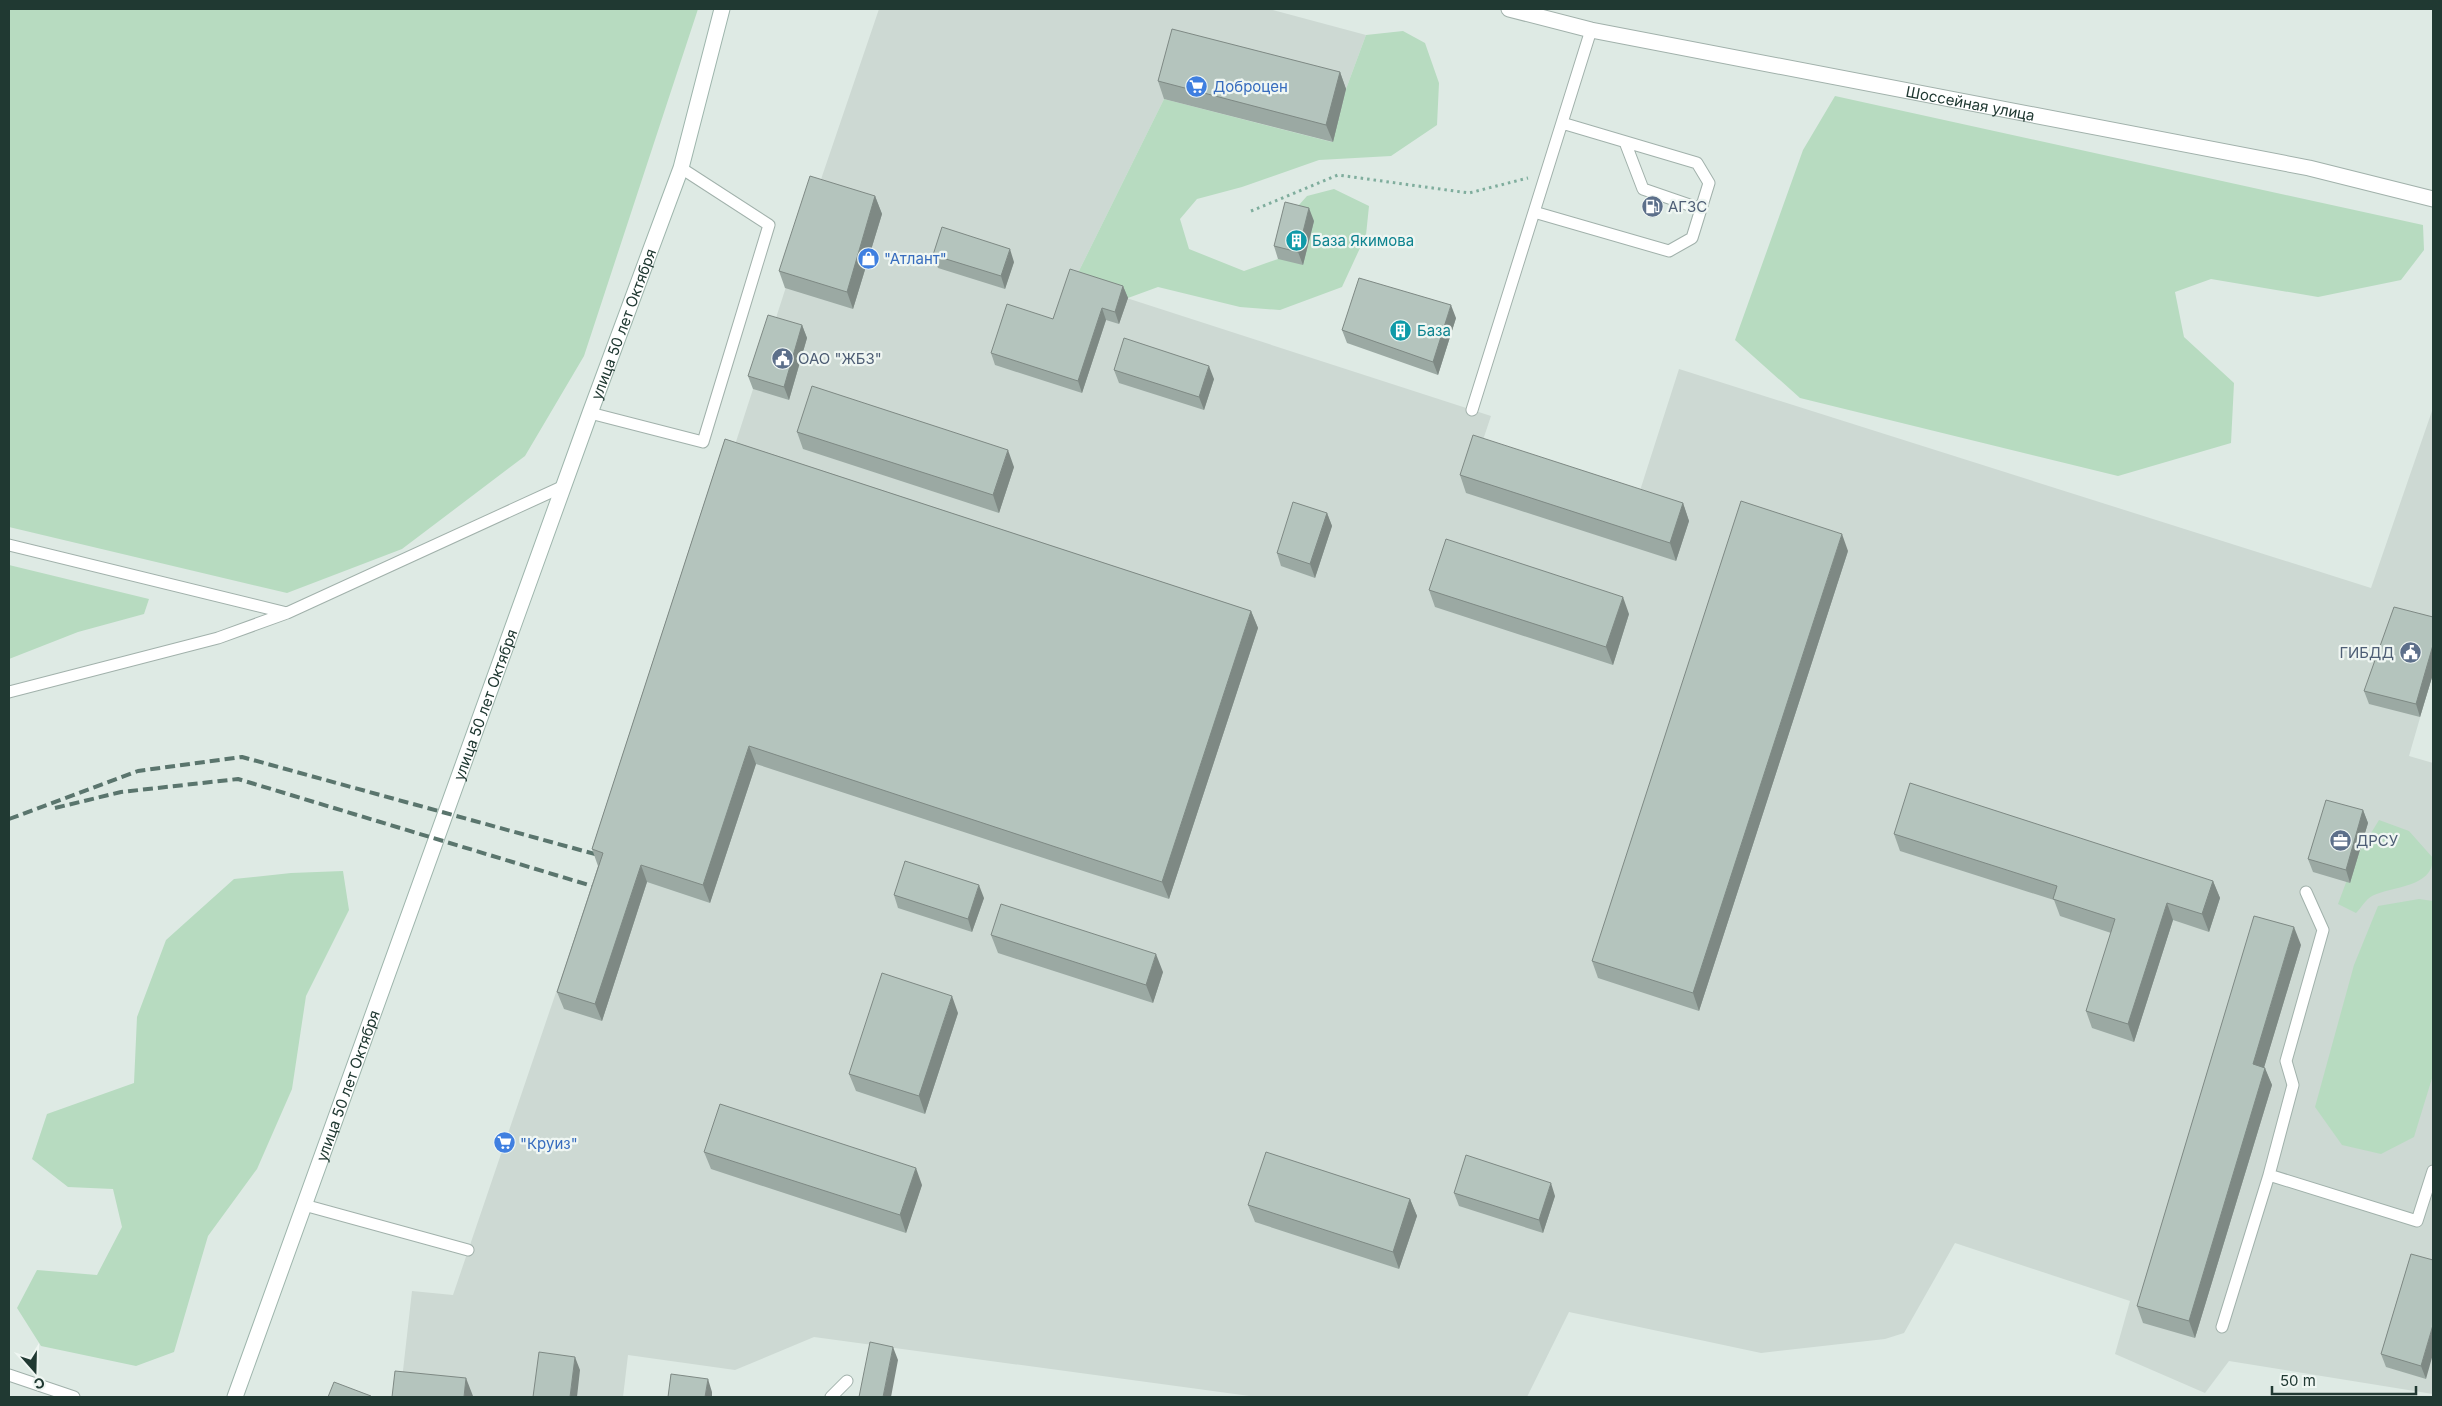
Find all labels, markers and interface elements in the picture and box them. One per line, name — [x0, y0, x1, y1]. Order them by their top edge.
supermarket icon: Доброцен — [1185, 74, 1209, 98]
place label: Доброцен — [1213, 77, 1288, 96]
street label: Шоссейная улица — [1904, 81, 2036, 125]
fuel station icon: АГЗС — [1640, 194, 1664, 218]
place label: АГЗС — [1668, 197, 1707, 216]
building icon: База Якимова — [1284, 228, 1308, 252]
place label: База Якимова — [1312, 231, 1414, 250]
street label: улица 50 лет Октября — [586, 246, 660, 402]
shop icon: "Атлант" — [856, 246, 880, 270]
place label: "Атлант" — [884, 249, 947, 268]
building icon: База — [1389, 318, 1413, 342]
place label: База — [1417, 321, 1451, 340]
public building icon: ОАО "ЖБЗ" — [770, 346, 794, 370]
place label: ОАО "ЖБЗ" — [798, 349, 882, 368]
street label: улица 50 лет Октября — [449, 626, 521, 783]
public building icon: ГИБДД — [2398, 640, 2422, 664]
place label: ГИБДД — [2339, 643, 2394, 662]
office icon: ДРСУ — [2328, 828, 2352, 852]
place label: ДРСУ — [2356, 831, 2399, 850]
street label: улица 50 лет Октября — [311, 1007, 383, 1164]
supermarket icon: "Круиз" — [492, 1131, 516, 1155]
place label: "Круиз" — [520, 1134, 578, 1153]
north arrow — [10, 1346, 60, 1396]
scale bar — [2272, 1364, 2416, 1396]
text: 50 m — [2280, 1371, 2316, 1390]
text: С — [32, 1374, 47, 1393]

